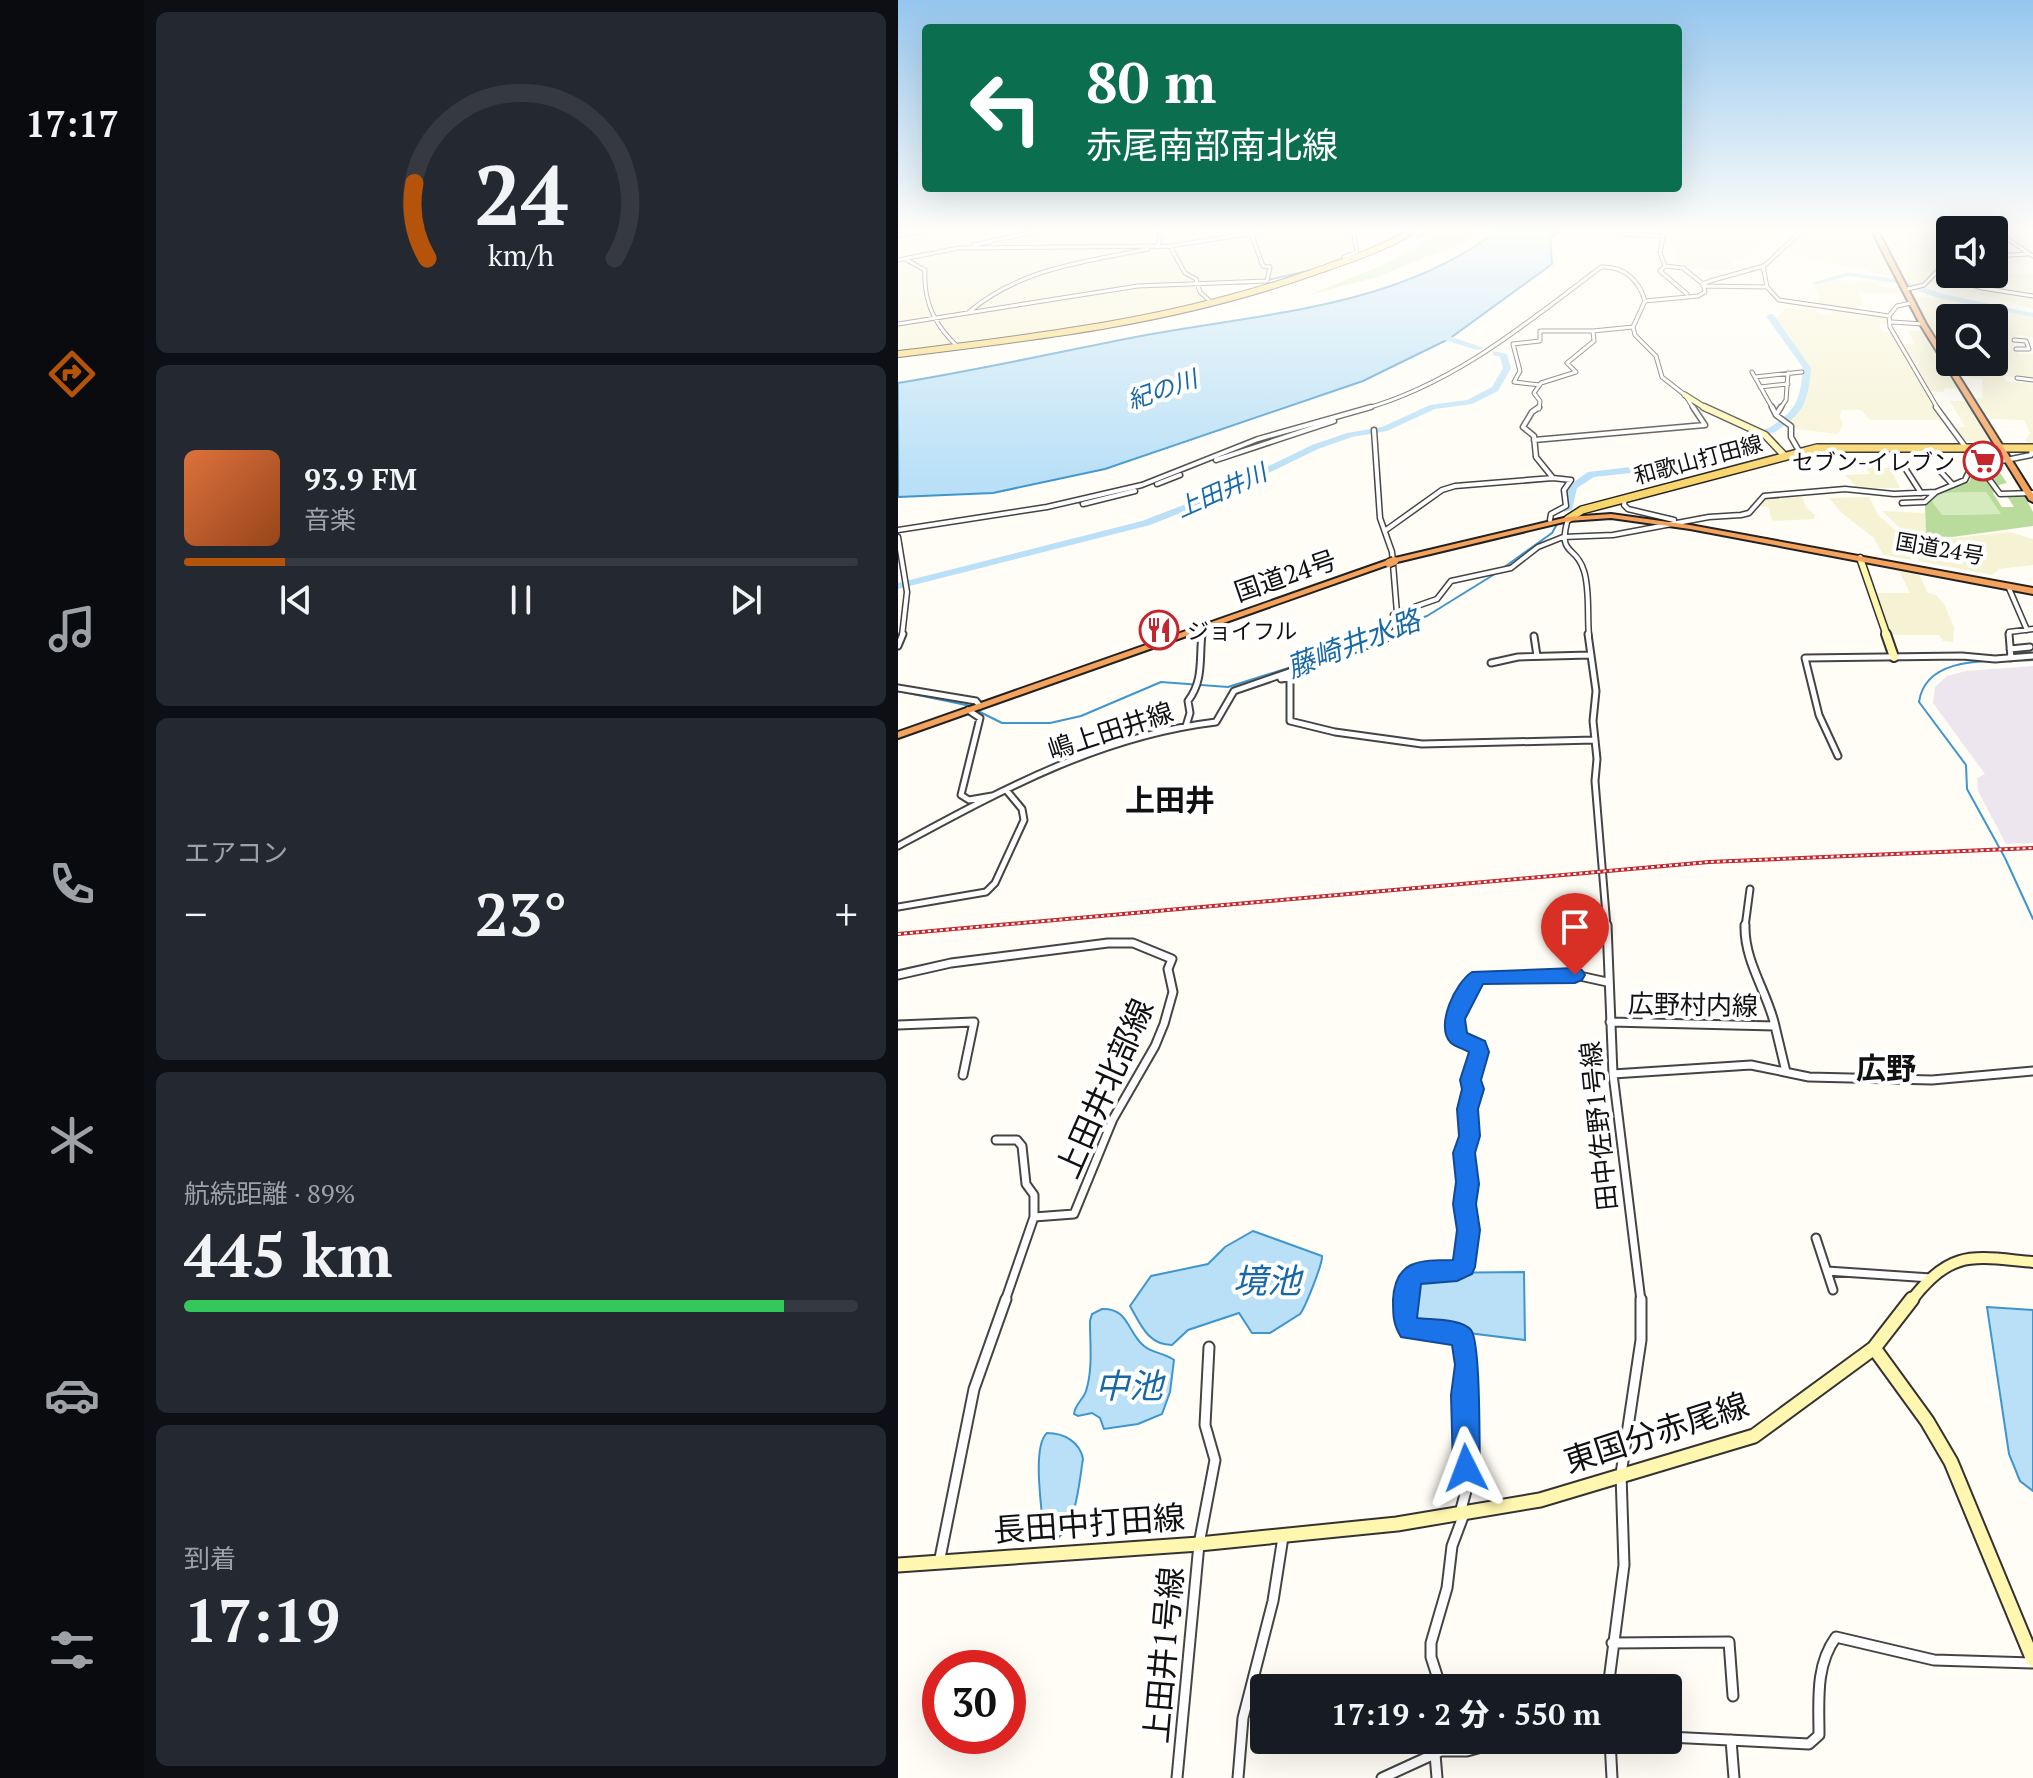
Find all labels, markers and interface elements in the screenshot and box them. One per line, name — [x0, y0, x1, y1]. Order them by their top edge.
text: 80 m — [1086, 45, 1216, 119]
icon: left — [954, 56, 1058, 160]
text: 17:17 — [25, 100, 119, 147]
text: 赤尾南部南北線 — [1086, 121, 1338, 168]
text: 24 — [474, 138, 568, 248]
map controls — [1936, 216, 2008, 376]
button: sound — [1936, 216, 2008, 288]
text: km/h — [488, 236, 554, 274]
button: search — [1936, 304, 2008, 376]
icon: directions — [44, 346, 100, 402]
water label: 紀の川 — [1123, 361, 1204, 416]
street label: 和歌山打田線 — [1630, 428, 1766, 490]
supermarket icon: セブン-イレブン — [1962, 440, 2004, 482]
place label: セブン-イレブン — [1792, 447, 1955, 476]
water label: 上田井川 — [1171, 455, 1274, 524]
text: 93.9 FM — [304, 459, 417, 499]
text: 音楽 — [304, 502, 356, 536]
street label: 国道24号 — [1893, 526, 1987, 570]
street label: 国道24号 — [1229, 542, 1341, 608]
icon: previous — [274, 578, 318, 622]
icon: pause — [499, 578, 543, 622]
icon: next — [724, 578, 768, 622]
water label: 藤崎井水路 — [1281, 600, 1427, 685]
icon: music — [44, 601, 100, 657]
restaurant icon: ジョイフル — [1138, 609, 1180, 651]
place label: ジョイフル — [1187, 616, 1297, 645]
street label: 嶋上田井線 — [1043, 694, 1177, 766]
district label: 上田井 — [1125, 780, 1215, 820]
text: エアコン — [184, 835, 288, 869]
icon: phone — [44, 856, 100, 912]
text: 23° — [475, 874, 567, 953]
text: − — [184, 884, 207, 943]
text: + — [835, 884, 858, 943]
pin — [1541, 893, 1609, 975]
icon: arrive — [1553, 905, 1597, 949]
street label: 広野村内線 — [1628, 986, 1758, 1022]
street label: 上田井北部線 — [1046, 992, 1162, 1184]
street label: 田中佐野1号線 — [1572, 1040, 1624, 1212]
district label: 広野 — [1856, 1048, 1916, 1088]
icon: climate — [44, 1112, 100, 1168]
text: 航続距離 · 89% — [184, 1176, 356, 1210]
text: 445 km — [184, 1215, 392, 1294]
water label: 境池 — [1233, 1258, 1304, 1303]
water label: 中池 — [1095, 1363, 1166, 1408]
icon: car — [44, 1367, 100, 1423]
street label: 東国分赤尾線 — [1558, 1382, 1754, 1482]
position arrow — [1424, 1426, 1508, 1510]
street label: 長田中打田線 — [992, 1495, 1186, 1551]
text: 到着 — [184, 1541, 236, 1575]
street label: 上田井1号線 — [1134, 1565, 1192, 1745]
text: 17:19 — [184, 1580, 340, 1659]
icon: filters — [44, 1622, 100, 1678]
speed limit sign: 30 — [922, 1650, 1026, 1754]
text: 17:19 · 2 分 · 550 m — [1331, 1694, 1601, 1734]

